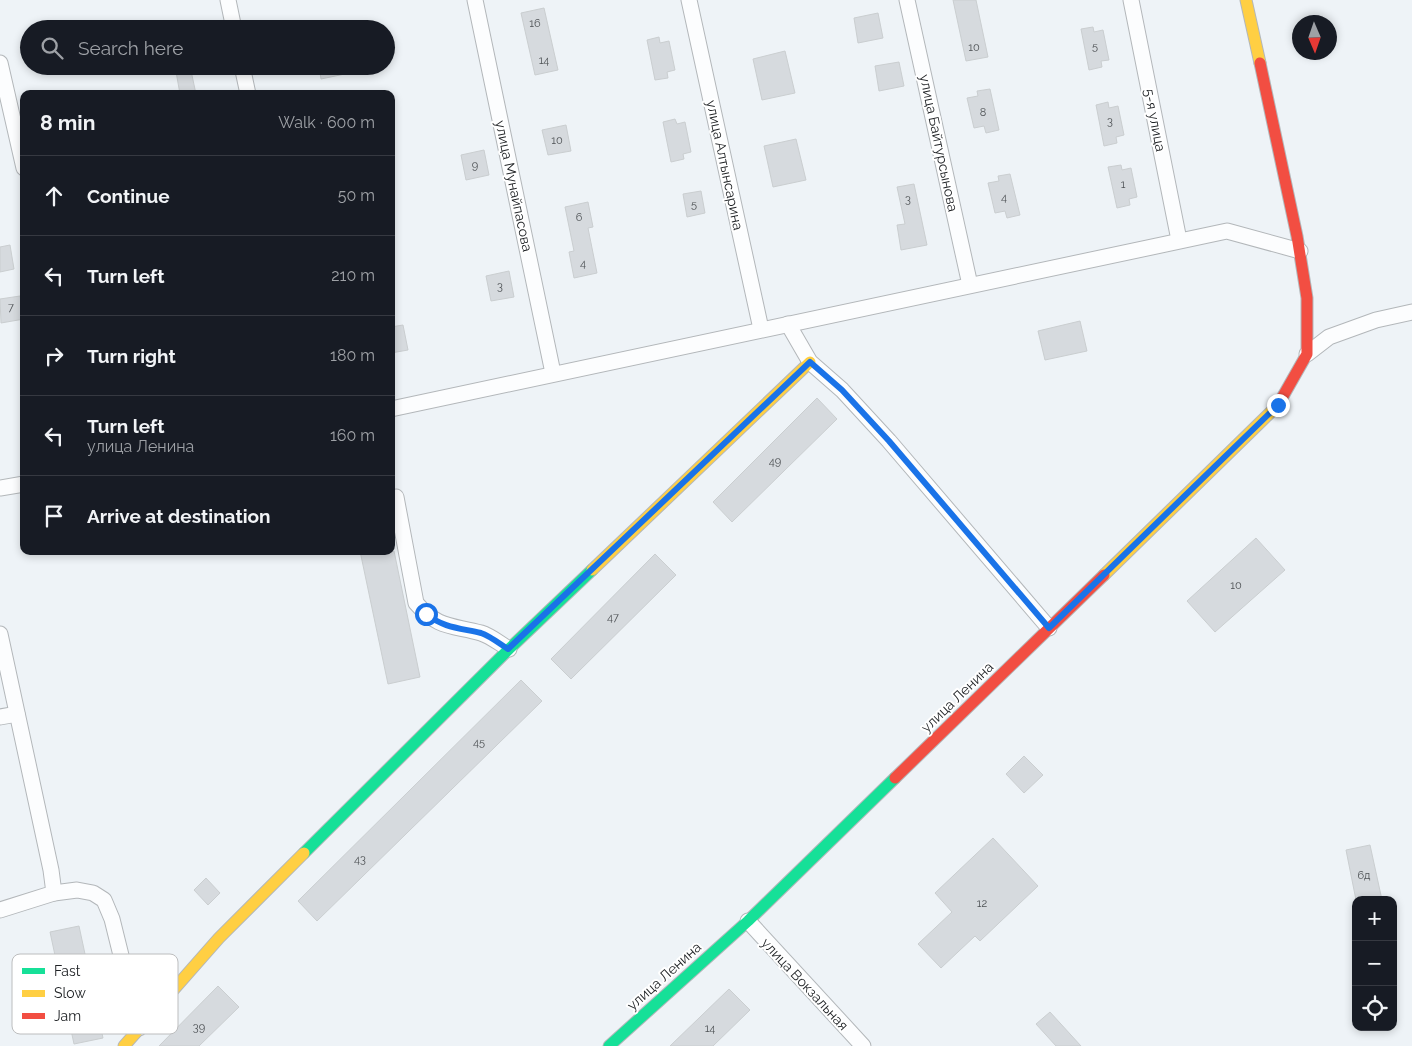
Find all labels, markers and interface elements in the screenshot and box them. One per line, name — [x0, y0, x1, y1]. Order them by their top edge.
north arrow — [1292, 15, 1337, 60]
house number: 16 — [529, 17, 541, 30]
search box — [20, 20, 395, 75]
icon: search — [38, 34, 66, 62]
text: Search here — [78, 37, 184, 59]
house number: 5 — [1092, 40, 1098, 53]
house number: 10 — [968, 41, 980, 54]
house number: 14 — [539, 54, 549, 67]
street label: улица Байтурсынова — [917, 73, 961, 213]
street label: 5-я улица — [1141, 87, 1169, 153]
street label: улица Алтынсарина — [703, 98, 747, 232]
house number: 8 — [980, 106, 986, 119]
text: 8 min — [40, 110, 95, 135]
text: Walk · 600 m — [278, 113, 375, 132]
house number: 3 — [1107, 115, 1113, 128]
street label: улица Мунайпасова — [492, 119, 536, 253]
house number: 10 — [551, 134, 563, 147]
house number: 9 — [472, 159, 478, 172]
house number: 1 — [1121, 178, 1126, 191]
icon: ahead — [40, 182, 68, 210]
text: Continue — [87, 185, 170, 207]
text: 50 m — [338, 186, 375, 205]
house number: 4 — [1001, 191, 1007, 204]
house number: 3 — [905, 193, 911, 206]
house number: 5 — [691, 198, 697, 211]
house number: 6 — [576, 211, 583, 224]
house number: 4 — [580, 257, 586, 270]
icon: left — [40, 262, 68, 290]
text: Turn left — [87, 265, 164, 287]
text: 210 m — [331, 266, 375, 285]
house number: 3 — [497, 280, 503, 293]
house number: 7 — [8, 301, 14, 314]
icon: right — [40, 342, 68, 370]
text: Turn right — [87, 345, 176, 367]
text: 180 m — [330, 346, 375, 365]
route end — [1267, 394, 1290, 417]
text: Turn left — [87, 415, 164, 437]
icon: left — [40, 422, 68, 450]
text: 160 m — [330, 426, 375, 445]
text: улица Ленина — [87, 437, 194, 456]
house number: 49 — [769, 455, 781, 468]
icon: arrive — [40, 502, 68, 530]
text: Arrive at destination — [87, 505, 271, 527]
house number: 10 — [1230, 579, 1242, 592]
route start — [415, 603, 438, 626]
house number: 47 — [607, 611, 619, 624]
street label: улица Ленина — [918, 659, 996, 735]
house number: 45 — [473, 736, 485, 749]
house number: 43 — [354, 853, 366, 866]
house number: 6д — [1357, 869, 1371, 882]
map controls — [1352, 896, 1397, 1031]
button: + — [1352, 896, 1397, 941]
house number: 12 — [977, 897, 987, 910]
street label: улица Вокзальная — [758, 935, 852, 1033]
street label: улица Ленина — [624, 939, 704, 1013]
button: − — [1352, 941, 1397, 986]
legend — [12, 954, 178, 1034]
text: Fast — [54, 963, 81, 979]
text: Slow — [54, 985, 86, 1001]
button: locate — [1352, 986, 1397, 1031]
text: Jam — [54, 1008, 81, 1024]
house number: 39 — [193, 1021, 205, 1034]
house number: 14 — [705, 1022, 715, 1035]

